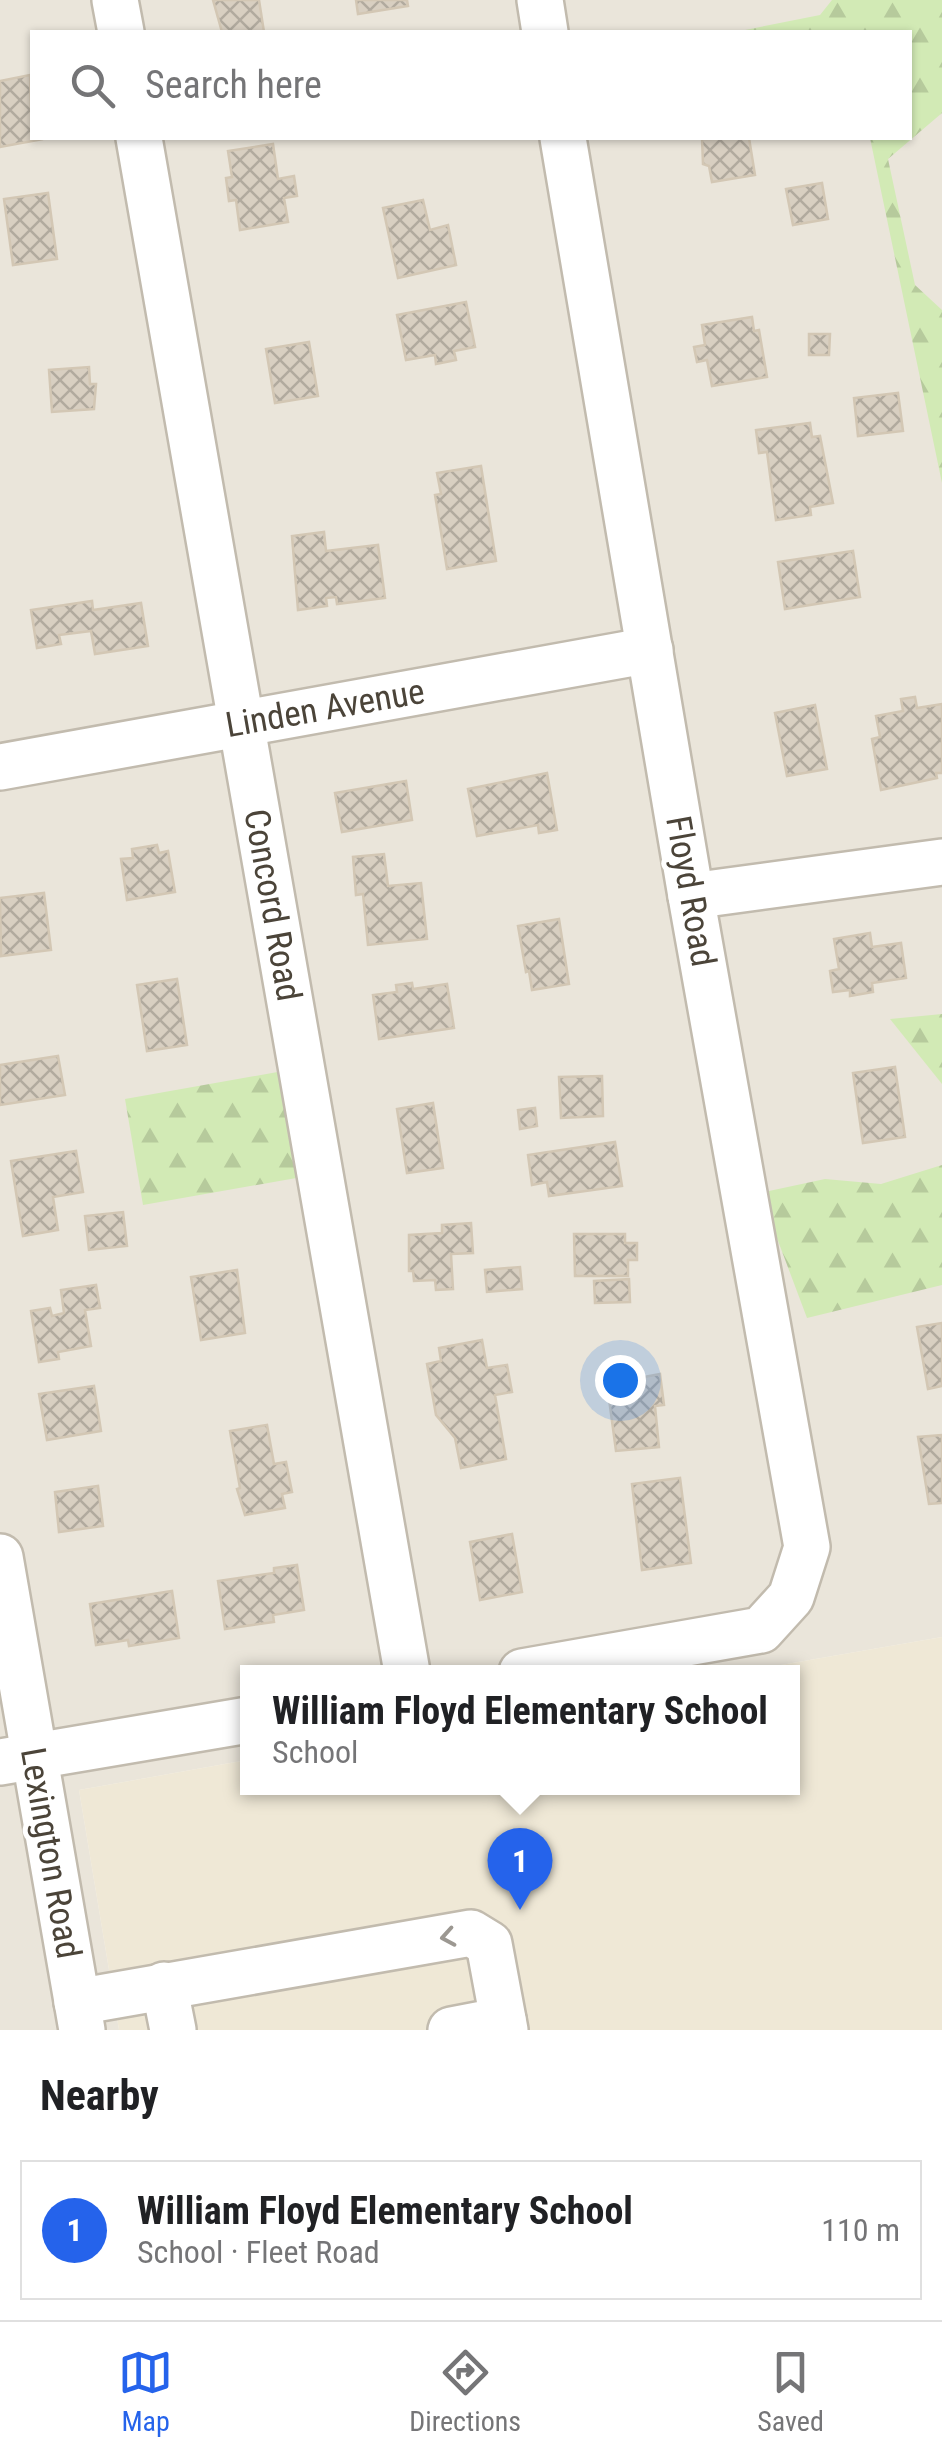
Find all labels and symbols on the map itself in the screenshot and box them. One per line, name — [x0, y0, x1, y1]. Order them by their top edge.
street label: Linden Avenue — [222, 671, 428, 746]
street label: Concord Road — [235, 806, 310, 1004]
street label: Floyd Road — [657, 813, 724, 970]
your location — [595, 1355, 646, 1406]
street label: Lexington Road — [12, 1744, 89, 1962]
pin: 1 — [488, 1828, 552, 1910]
one-way arrow — [440, 1926, 456, 1947]

